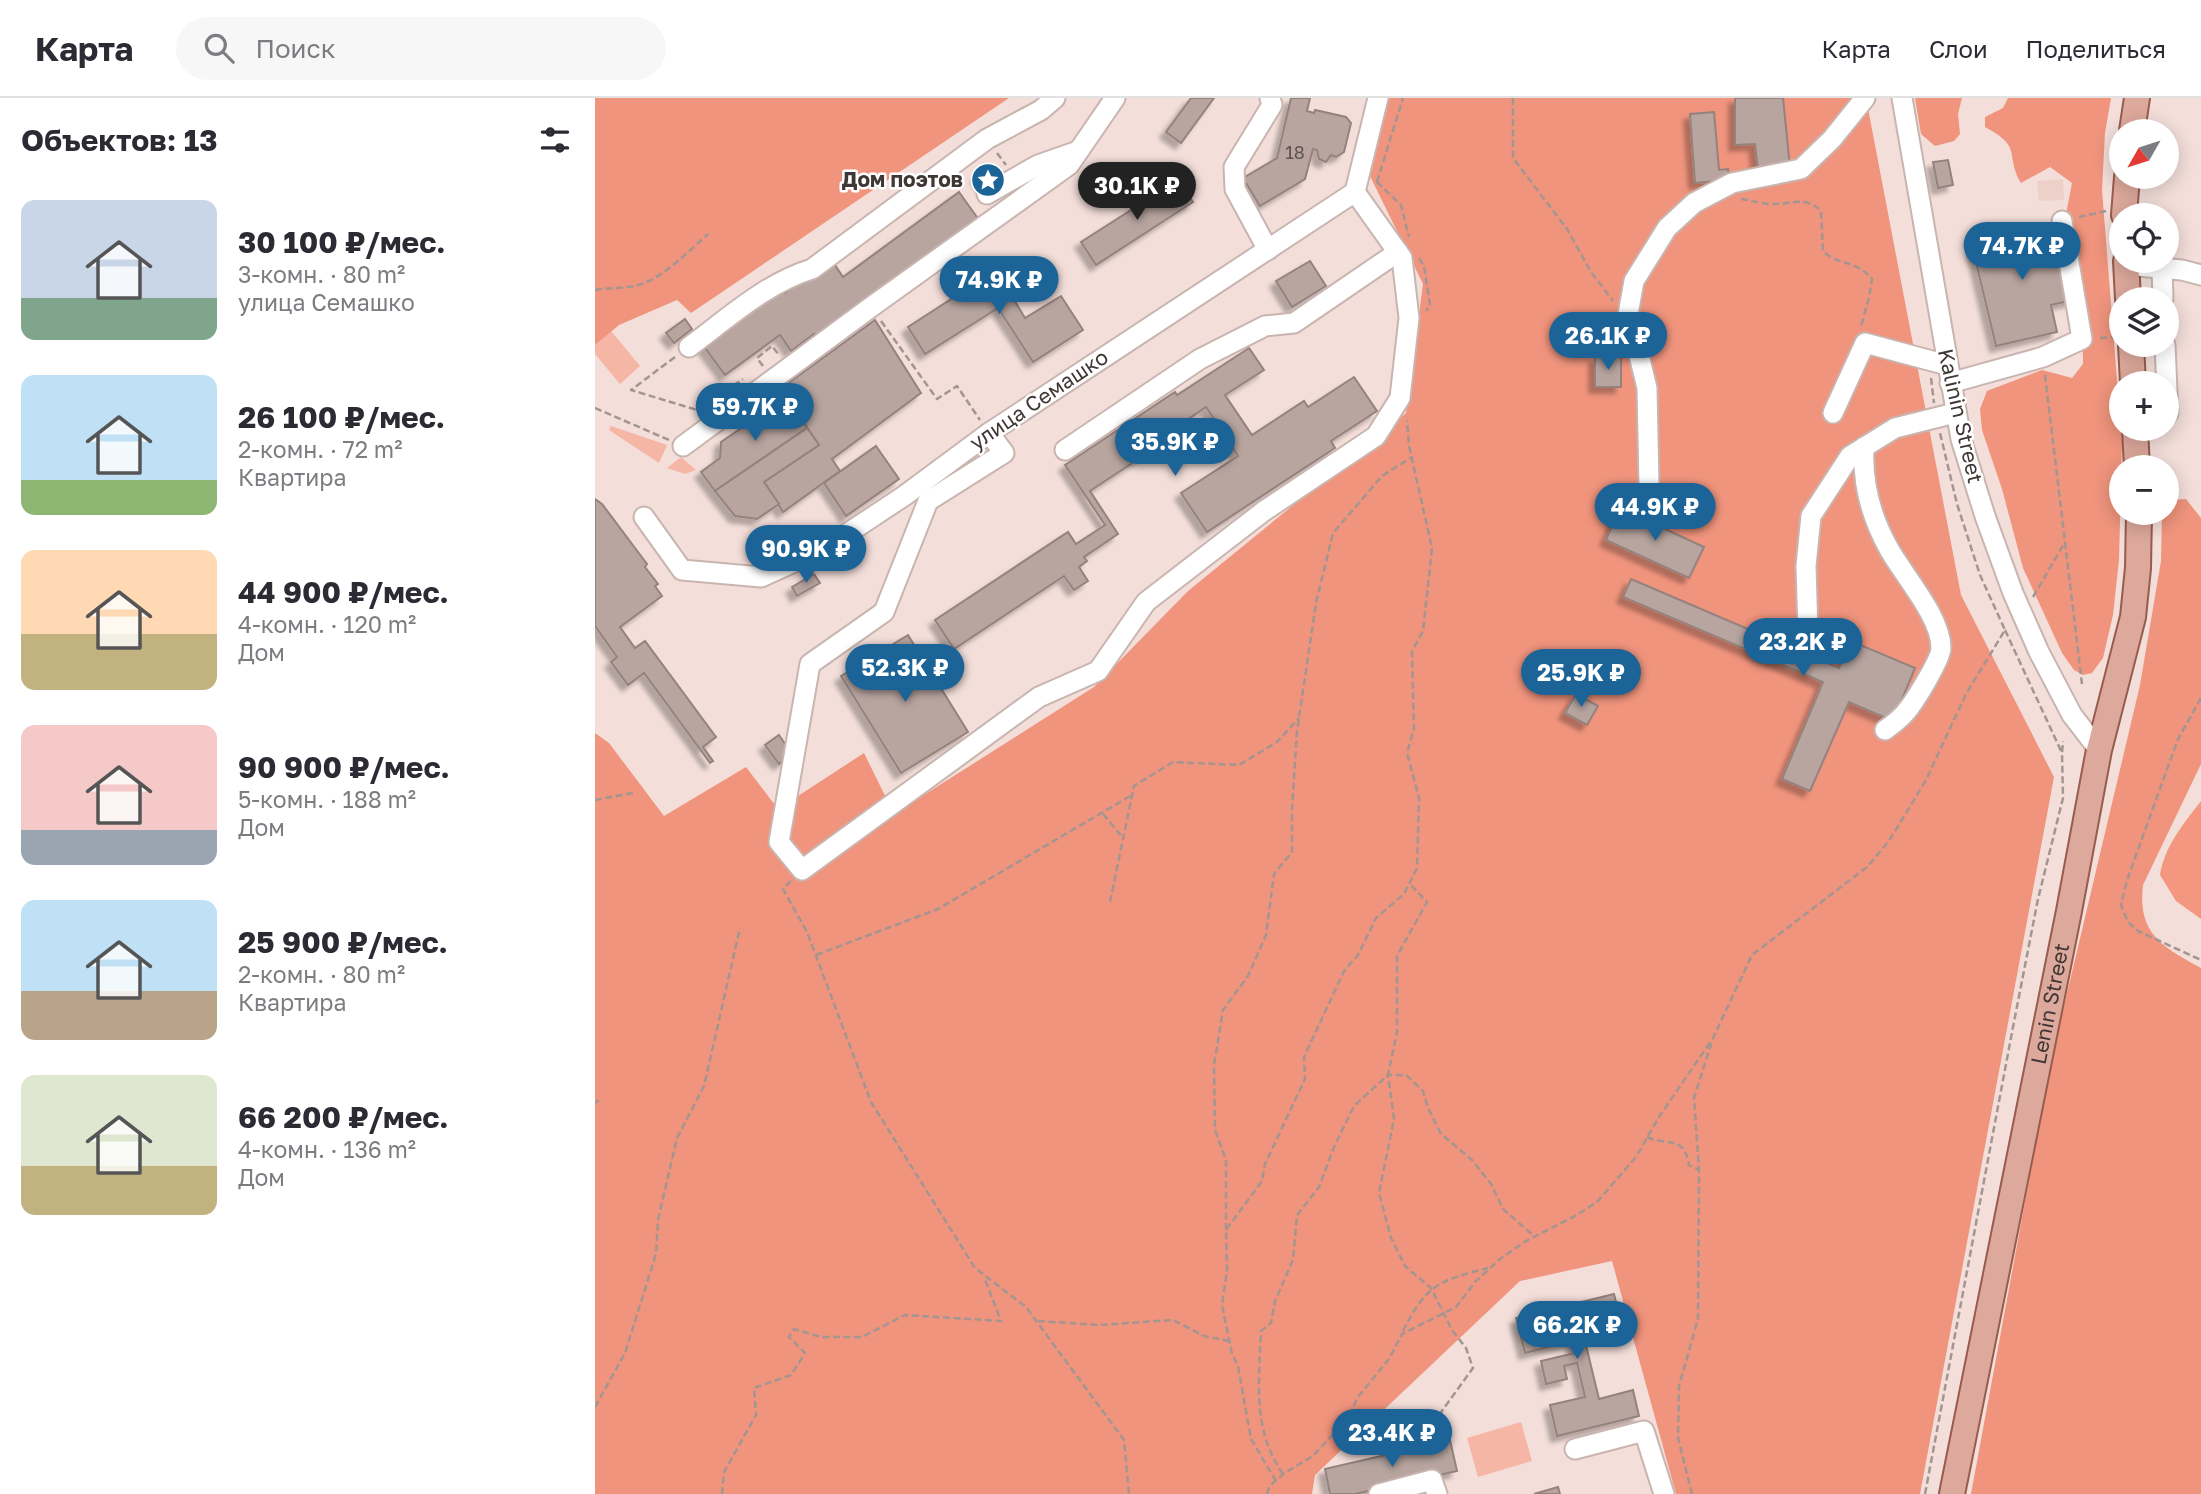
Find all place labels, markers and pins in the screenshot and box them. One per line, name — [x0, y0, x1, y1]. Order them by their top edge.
place icon: Дом поэтов — [969, 161, 1007, 199]
pin: 30.1K ₽ — [1072, 162, 1202, 222]
place label: Дом поэтов — [842, 166, 963, 192]
pin: 74.7K ₽ — [1957, 222, 2087, 282]
pin: 74.9K ₽ — [934, 256, 1064, 316]
pin: 26.1K ₽ — [1543, 313, 1673, 372]
pin: 59.7K ₽ — [690, 384, 820, 443]
pin: 35.9K ₽ — [1110, 418, 1240, 478]
pin: 44.9K ₽ — [1590, 484, 1720, 543]
pin: 90.9K ₽ — [741, 526, 871, 585]
pin: 23.2K ₽ — [1738, 618, 1868, 678]
pin: 52.3K ₽ — [840, 644, 970, 704]
pin: 25.9K ₽ — [1516, 650, 1646, 709]
pin: 66.2K ₽ — [1512, 1302, 1642, 1361]
pin: 23.4K ₽ — [1327, 1410, 1457, 1469]

